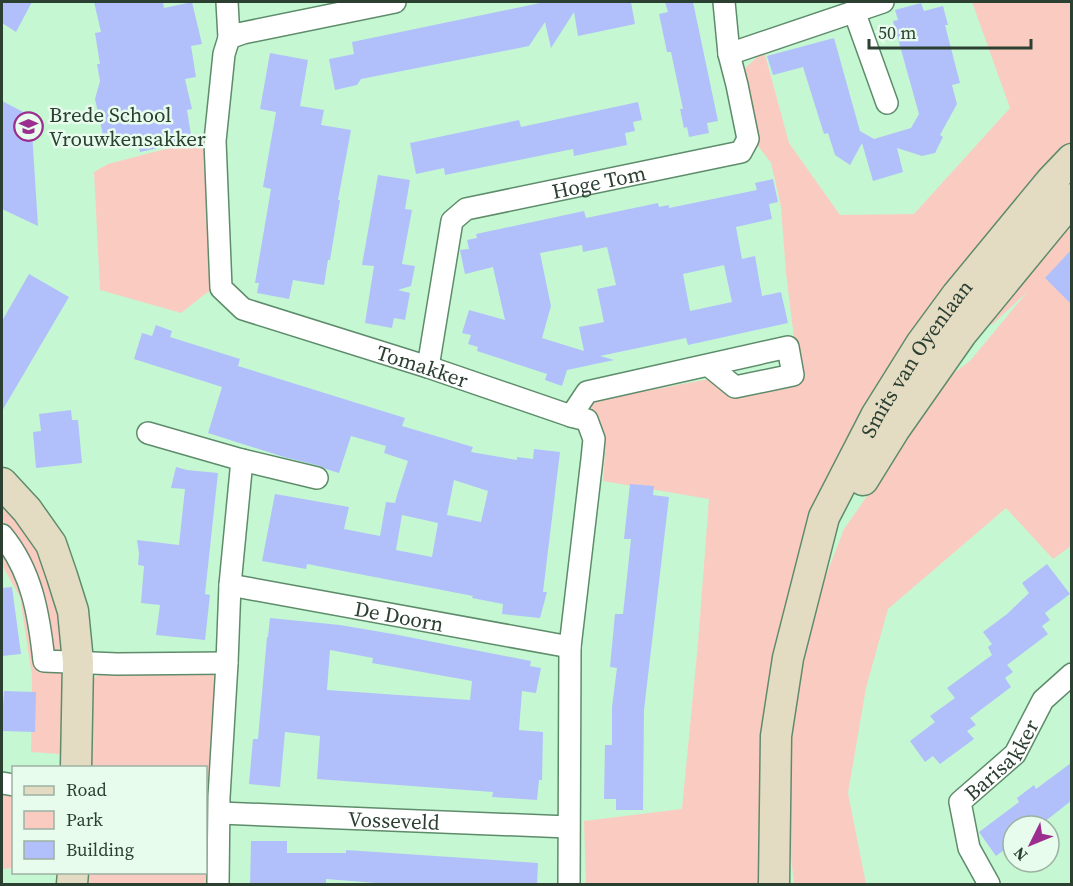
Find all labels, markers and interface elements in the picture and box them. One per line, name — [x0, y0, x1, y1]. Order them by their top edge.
scale bar — [869, 12, 1031, 50]
text: 50 m — [878, 20, 916, 45]
place label: Brede School Vrouwkensakker — [49, 100, 206, 153]
school or university icon: Brede School Vrouwkensakker — [12, 110, 44, 142]
street label: Hoge Tom — [549, 158, 648, 205]
street label: Smits van Oyenlaan — [853, 273, 979, 442]
street label: Tomakker — [373, 337, 472, 394]
street label: De Doorn — [352, 594, 446, 638]
street label: Barisakker — [958, 714, 1045, 807]
legend — [12, 766, 207, 874]
text: Road — [66, 777, 107, 802]
street label: Vosseveld — [347, 804, 440, 836]
text: Park — [66, 807, 103, 832]
north arrow — [1001, 814, 1061, 874]
text: Building — [66, 837, 134, 862]
text: N — [1008, 842, 1032, 866]

